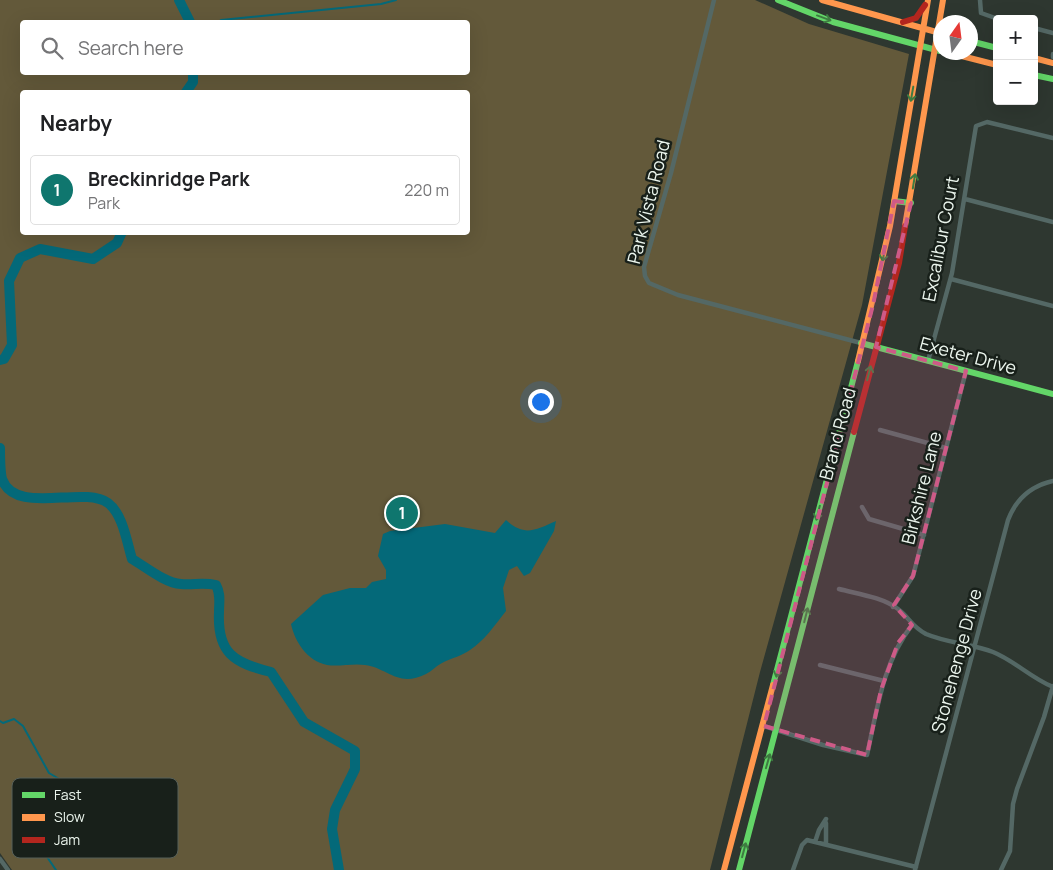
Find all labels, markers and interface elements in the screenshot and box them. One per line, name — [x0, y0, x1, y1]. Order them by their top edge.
one-way arrow — [815, 14, 831, 23]
north arrow — [933, 15, 978, 60]
map controls — [993, 15, 1038, 105]
button: + — [993, 15, 1038, 60]
search box — [20, 20, 470, 75]
icon: search — [38, 34, 66, 62]
text: Search here — [78, 35, 184, 61]
button: − — [993, 60, 1038, 105]
one-way arrow — [907, 85, 917, 101]
text: Nearby — [40, 109, 112, 137]
street label: Park Vista Road — [621, 137, 675, 266]
text: Breckinridge Park — [88, 166, 249, 192]
one-way arrow — [910, 173, 920, 189]
street label: Excalibur Court — [916, 174, 964, 303]
text: 1 — [53, 179, 61, 201]
text: 220 m — [404, 179, 449, 201]
text: Park — [88, 192, 120, 214]
one-way arrow — [879, 245, 888, 261]
street label: Exeter Drive — [917, 331, 1019, 379]
one-way arrow — [865, 366, 874, 382]
street label: Brand Road — [813, 385, 861, 483]
your location — [528, 389, 554, 415]
street label: Birkshire Lane — [895, 429, 947, 547]
pin: 1 — [386, 494, 418, 532]
one-way arrow — [813, 505, 822, 521]
street label: Stonehenge Drive — [925, 586, 987, 735]
one-way arrow — [801, 607, 811, 623]
one-way arrow — [773, 662, 782, 678]
one-way arrow — [764, 754, 774, 770]
legend — [12, 778, 178, 858]
text: Fast — [54, 785, 82, 804]
text: Slow — [54, 807, 85, 826]
text: Jam — [54, 830, 80, 849]
one-way arrow — [740, 842, 749, 858]

